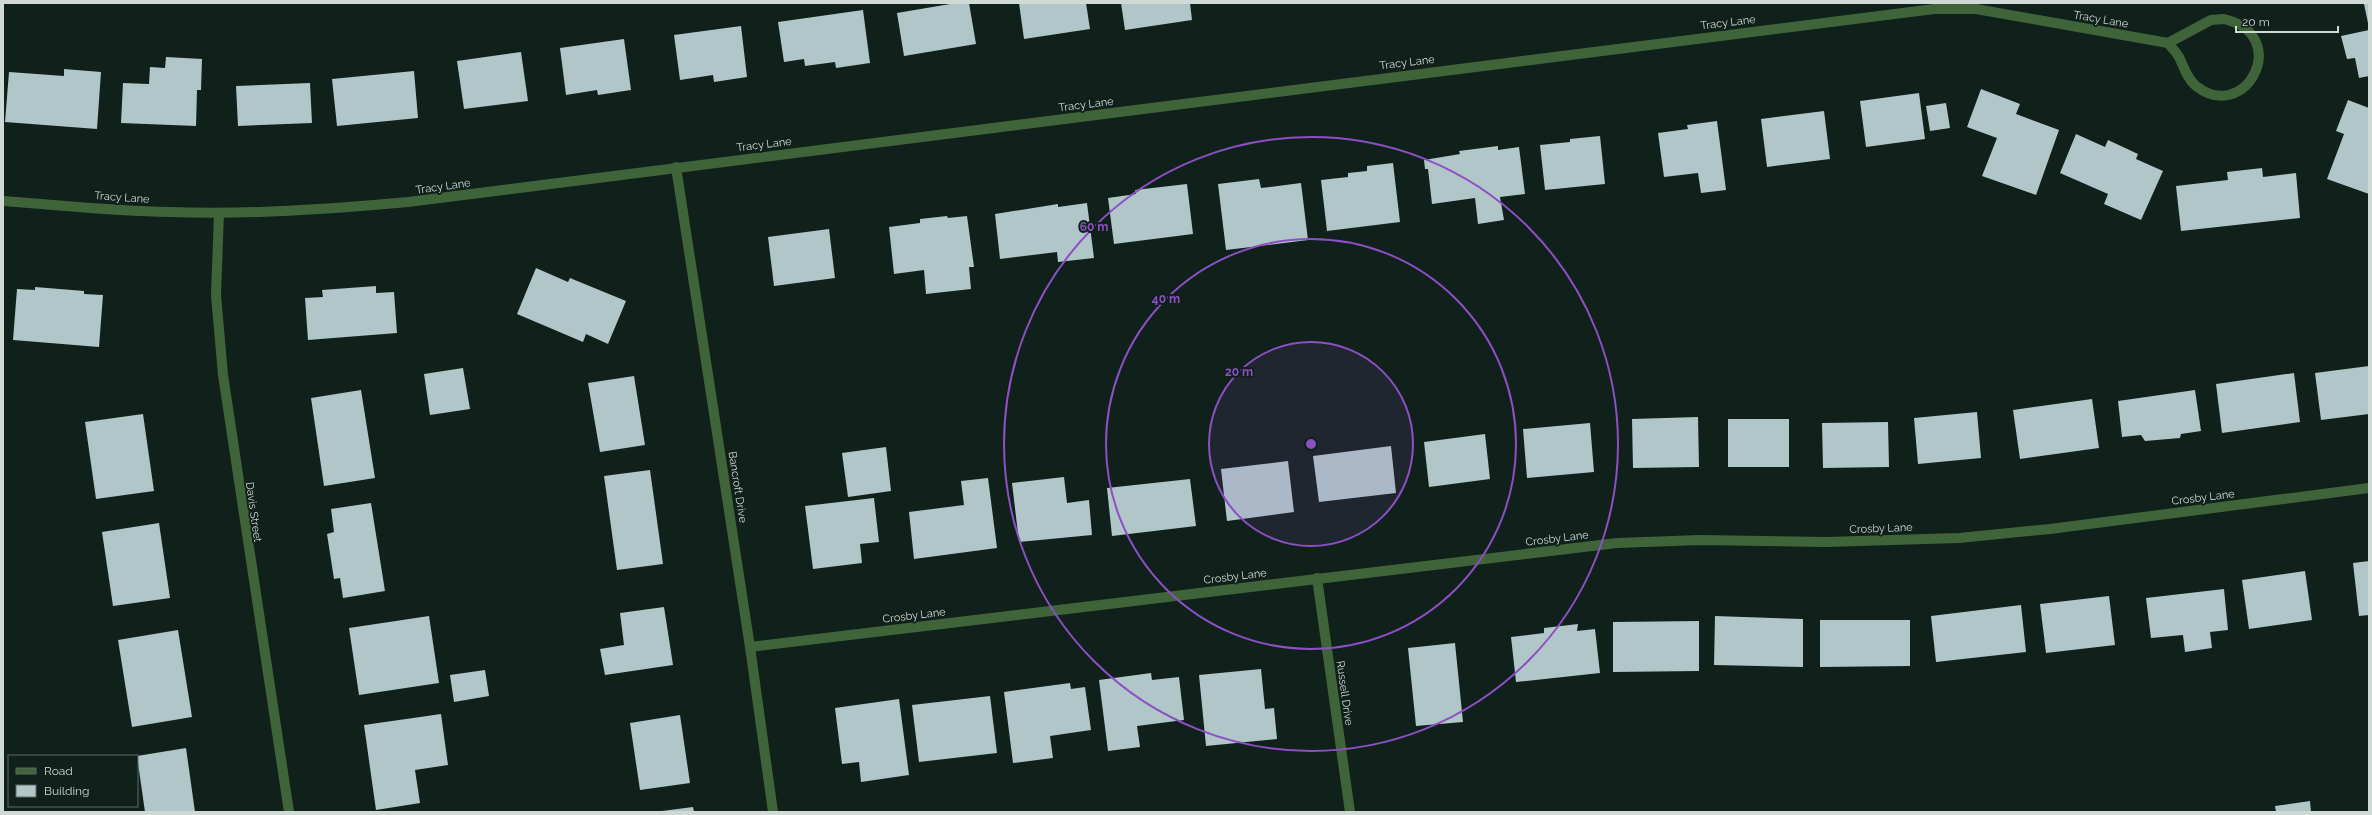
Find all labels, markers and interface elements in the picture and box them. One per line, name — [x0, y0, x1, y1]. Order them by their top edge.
street label: Tracy Lane — [2073, 8, 2130, 31]
scale bar — [2236, 8, 2338, 34]
street label: Tracy Lane — [1700, 13, 1757, 32]
text: 20 m — [2242, 15, 2270, 29]
street label: Tracy Lane — [1379, 53, 1436, 72]
street label: Tracy Lane — [1058, 95, 1115, 114]
street label: Tracy Lane — [736, 135, 793, 154]
street label: Tracy Lane — [415, 176, 472, 197]
street label: Tracy Lane — [94, 189, 151, 206]
text: 60 m — [1080, 220, 1108, 234]
text: 40 m — [1152, 292, 1180, 306]
text: 20 m — [1225, 365, 1253, 379]
centre of rings — [1304, 437, 1318, 451]
street label: Bancroft Drive — [725, 450, 750, 524]
street label: Davis Street — [243, 481, 264, 543]
street label: Crosby Lane — [2171, 487, 2236, 508]
street label: Crosby Lane — [1849, 521, 1913, 536]
street label: Crosby Lane — [1525, 528, 1590, 549]
street label: Crosby Lane — [1203, 566, 1268, 587]
street label: Crosby Lane — [882, 605, 947, 626]
street label: Russell Drive — [1334, 660, 1356, 727]
legend — [8, 755, 138, 807]
text: Road — [44, 764, 73, 778]
text: Building — [44, 784, 90, 798]

